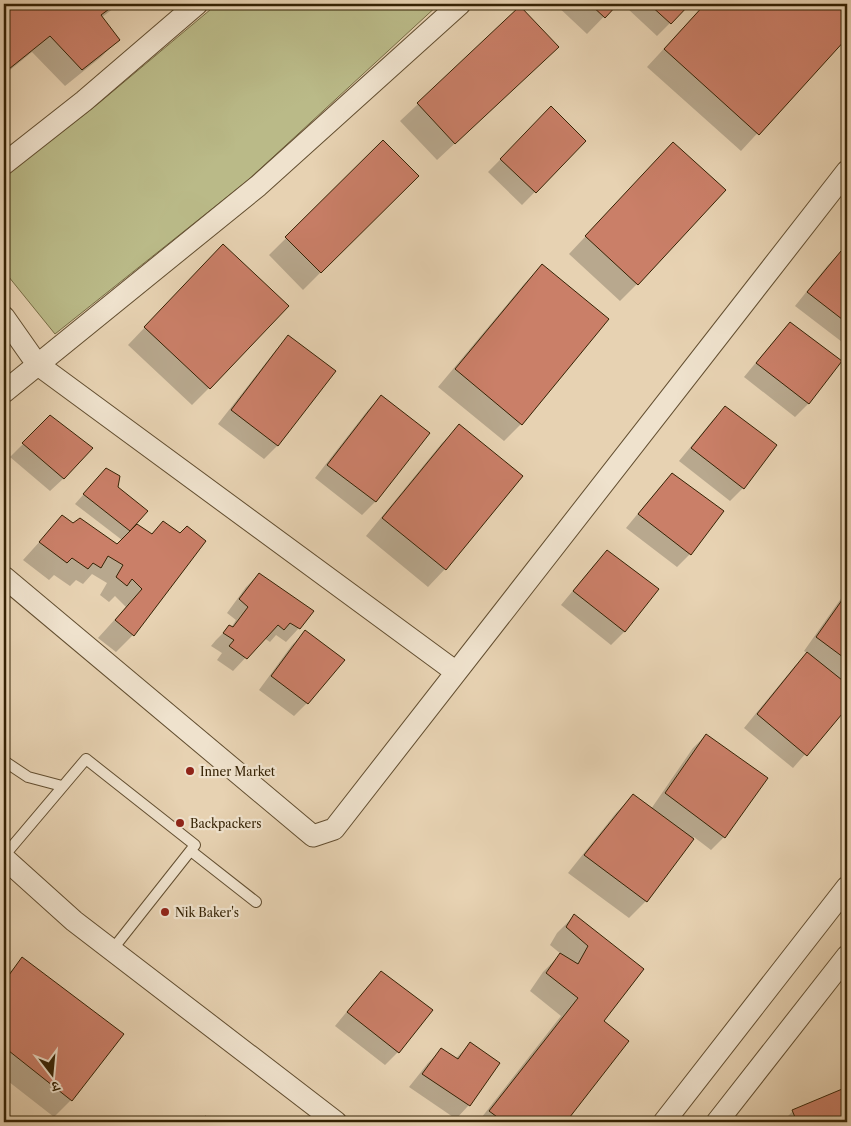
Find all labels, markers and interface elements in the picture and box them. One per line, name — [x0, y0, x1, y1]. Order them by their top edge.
place label: Inner Market — [200, 764, 276, 779]
marker: Inner Market — [184, 765, 196, 777]
place label: Backpackers — [190, 816, 261, 831]
marker: Backpackers — [174, 817, 186, 829]
place label: Nik Baker's — [175, 905, 239, 920]
marker: Nik Baker's — [159, 906, 171, 918]
north arrow — [28, 1048, 78, 1098]
text: उ — [49, 1077, 62, 1096]

